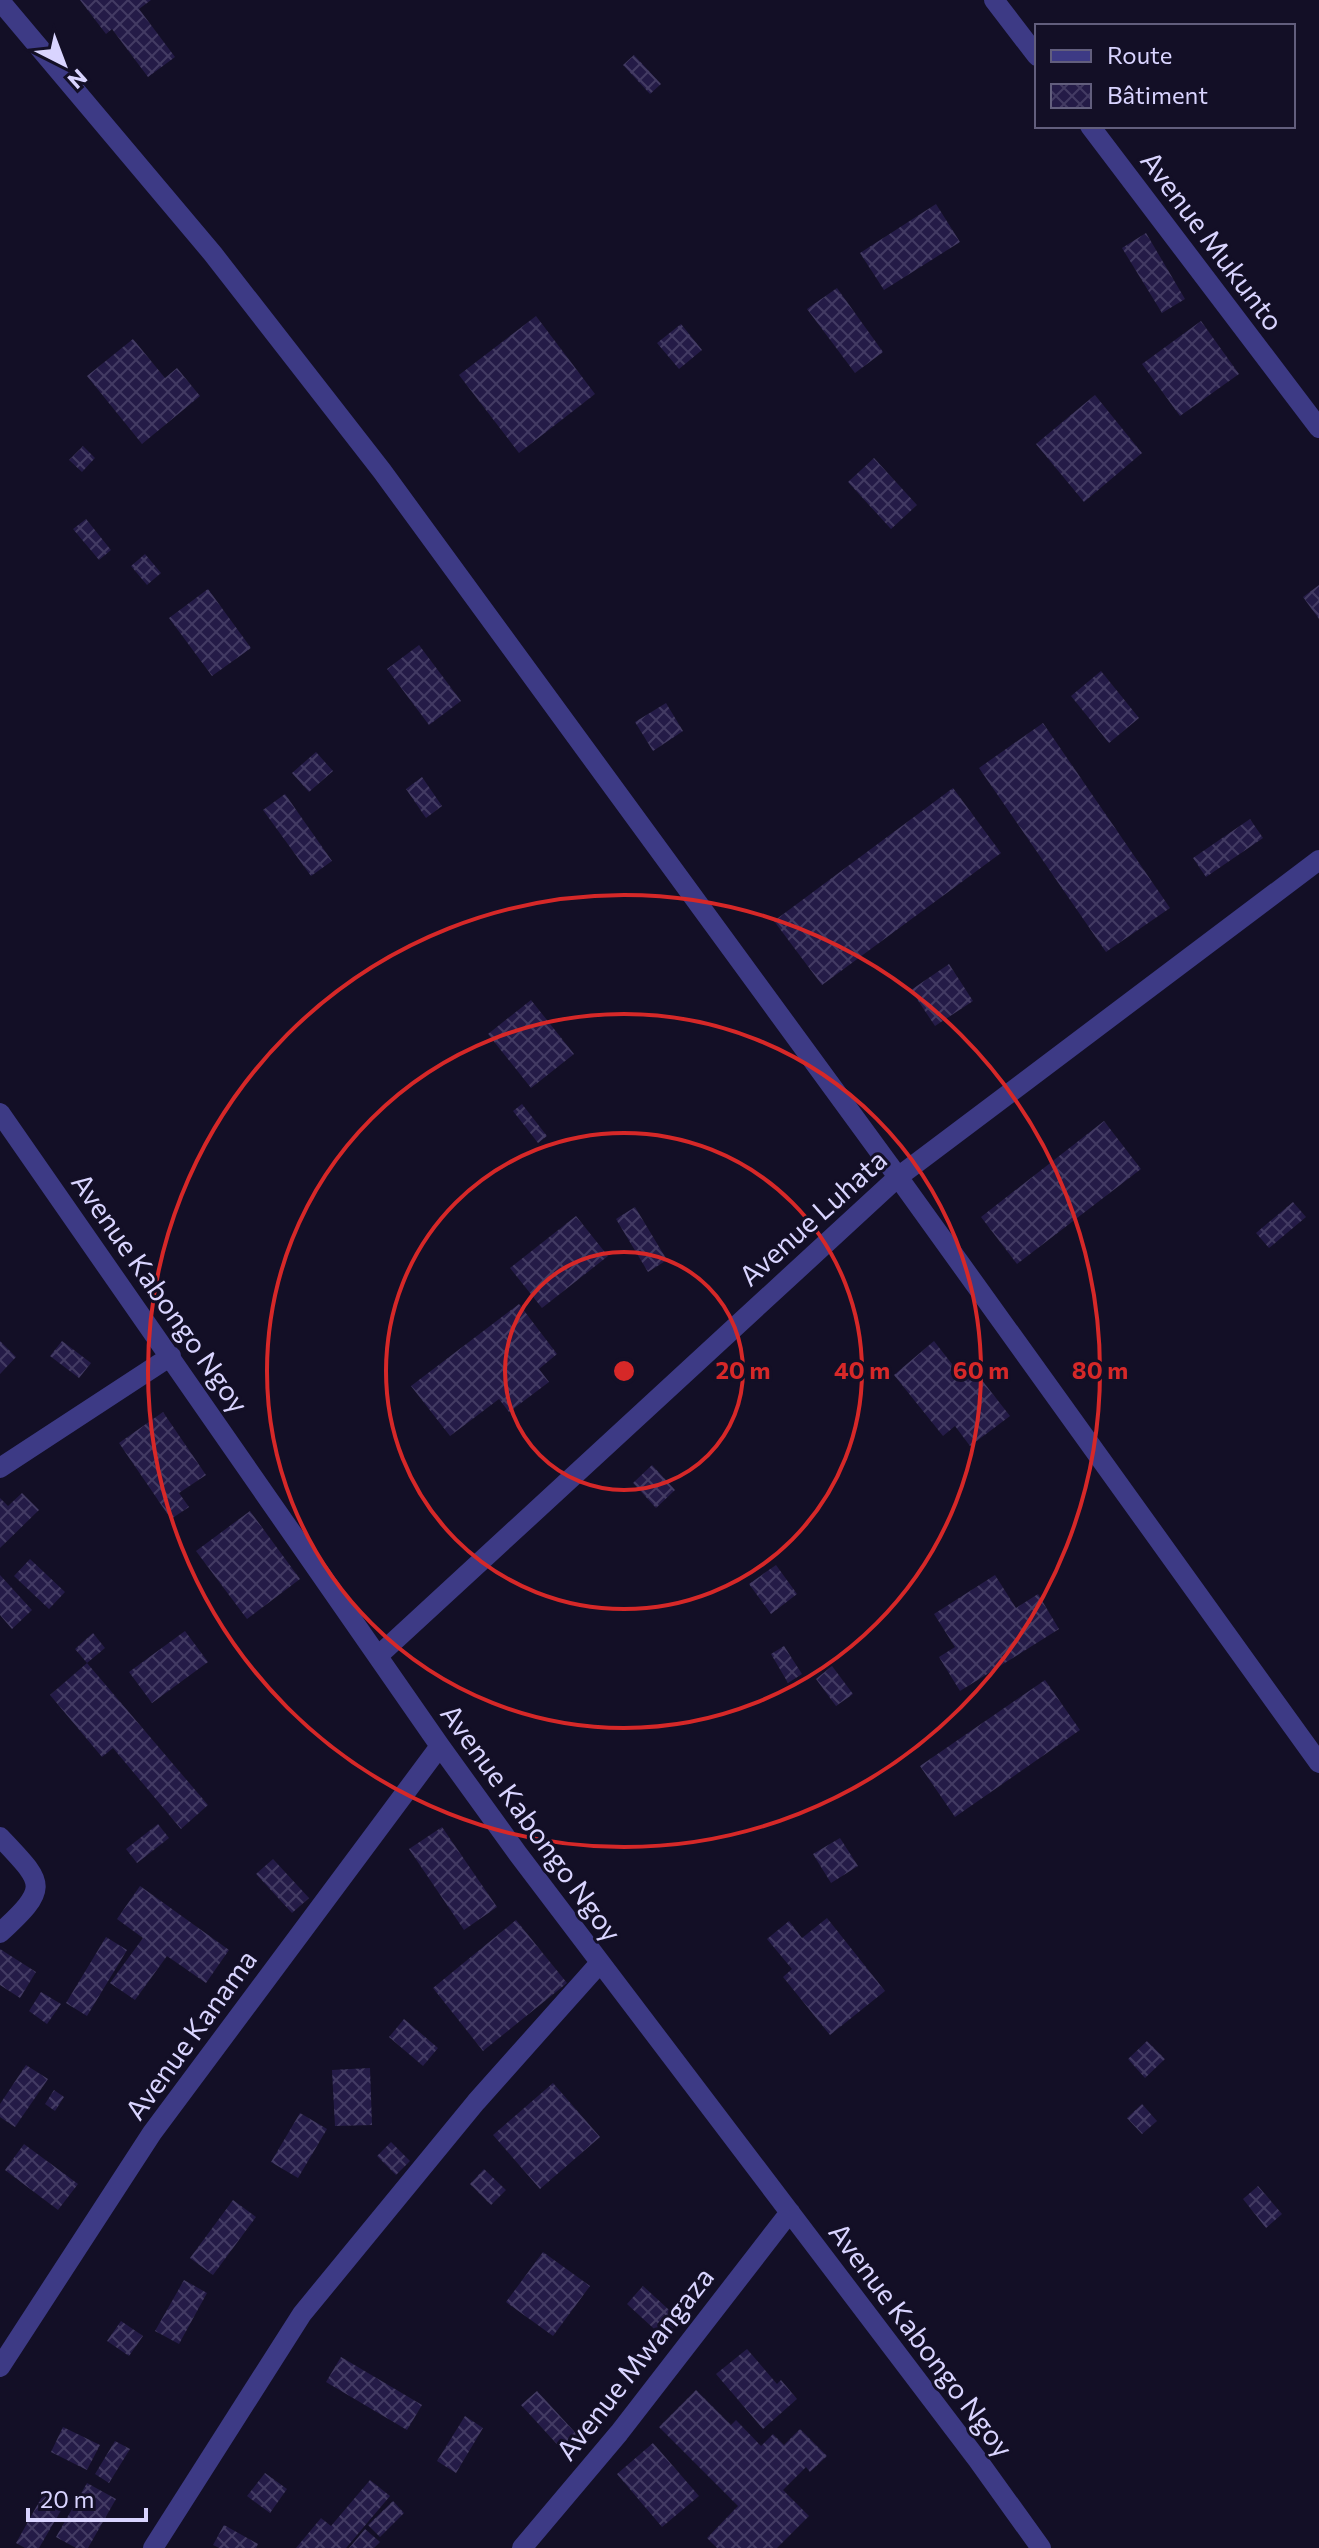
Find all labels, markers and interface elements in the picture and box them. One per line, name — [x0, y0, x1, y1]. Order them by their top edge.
north arrow — [24, 24, 104, 104]
legend — [1035, 24, 1295, 128]
text: Route — [1107, 40, 1172, 69]
text: N — [63, 64, 93, 95]
text: Bâtiment — [1107, 80, 1208, 109]
street label: Avenue Mukunto — [1134, 144, 1291, 337]
street label: Avenue Luhata — [731, 1142, 893, 1293]
street label: Avenue Kabongo Ngoy — [65, 1166, 257, 1419]
text: 20 m — [716, 1355, 770, 1384]
text: 40 m — [834, 1355, 890, 1384]
text: 60 m — [953, 1355, 1009, 1384]
text: 80 m — [1072, 1355, 1128, 1384]
centre of rings — [610, 1357, 638, 1385]
street label: Avenue Kabongo Ngoy — [434, 1697, 629, 1948]
street label: Avenue Kanama — [117, 1943, 263, 2126]
street label: Avenue Kabongo Ngoy — [822, 2215, 1021, 2464]
street label: Avenue Mwangaza — [548, 2260, 720, 2467]
scale bar — [28, 2472, 146, 2522]
text: 20 m — [40, 2484, 94, 2513]

